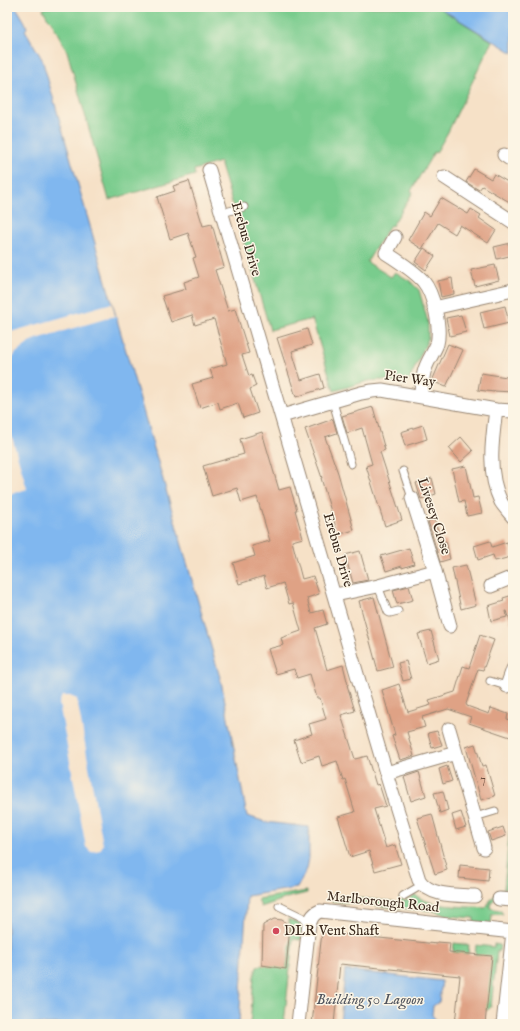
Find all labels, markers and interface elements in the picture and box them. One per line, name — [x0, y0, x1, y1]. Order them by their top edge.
street label: Erebus Drive — [227, 200, 265, 279]
street label: Pier Way — [383, 366, 437, 392]
street label: Livesey Close — [413, 475, 455, 557]
street label: Erebus Drive — [319, 511, 357, 590]
house number: 7 — [480, 772, 486, 787]
street label: Marlborough Road — [326, 887, 441, 917]
place label: DLR Vent Shaft — [284, 922, 380, 940]
marker: DLR Vent Shaft — [271, 926, 281, 936]
water label: Building 50 Lagoon — [316, 990, 424, 1010]

